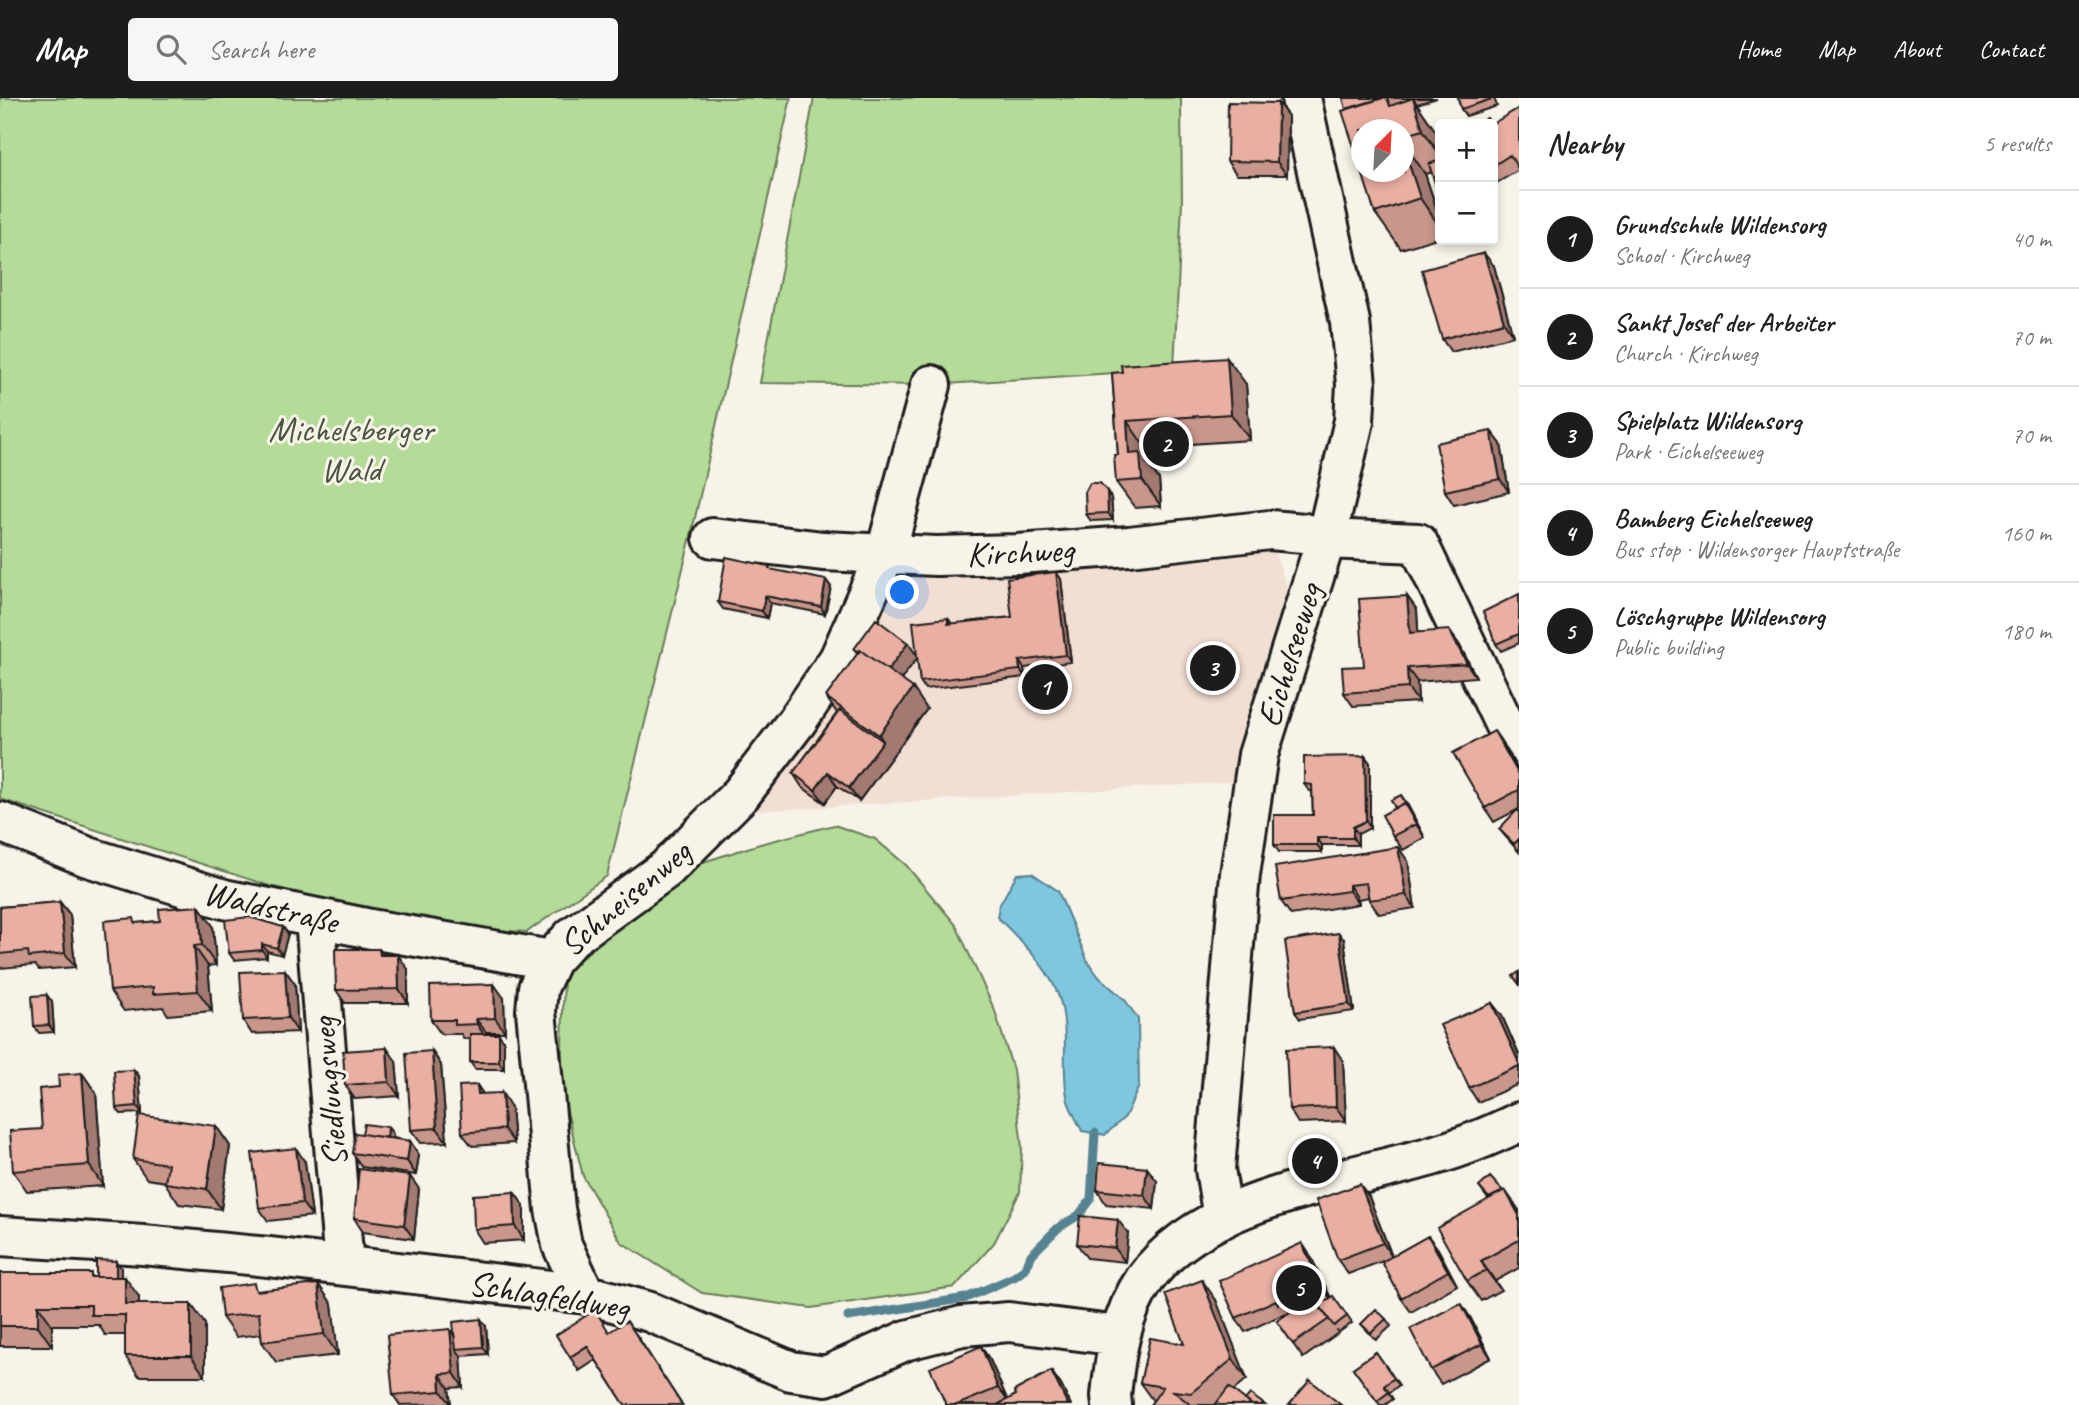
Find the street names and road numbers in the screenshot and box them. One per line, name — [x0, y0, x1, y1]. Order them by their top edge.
street label: Kirchweg — [965, 527, 1077, 577]
street label: Eichelseeweg — [1246, 576, 1333, 732]
street label: Schneisenweg — [550, 829, 702, 966]
street label: Waldstraße — [200, 870, 345, 945]
street label: Siedlungsweg — [300, 1014, 358, 1169]
street label: Schlagfeldweg — [466, 1260, 635, 1330]

